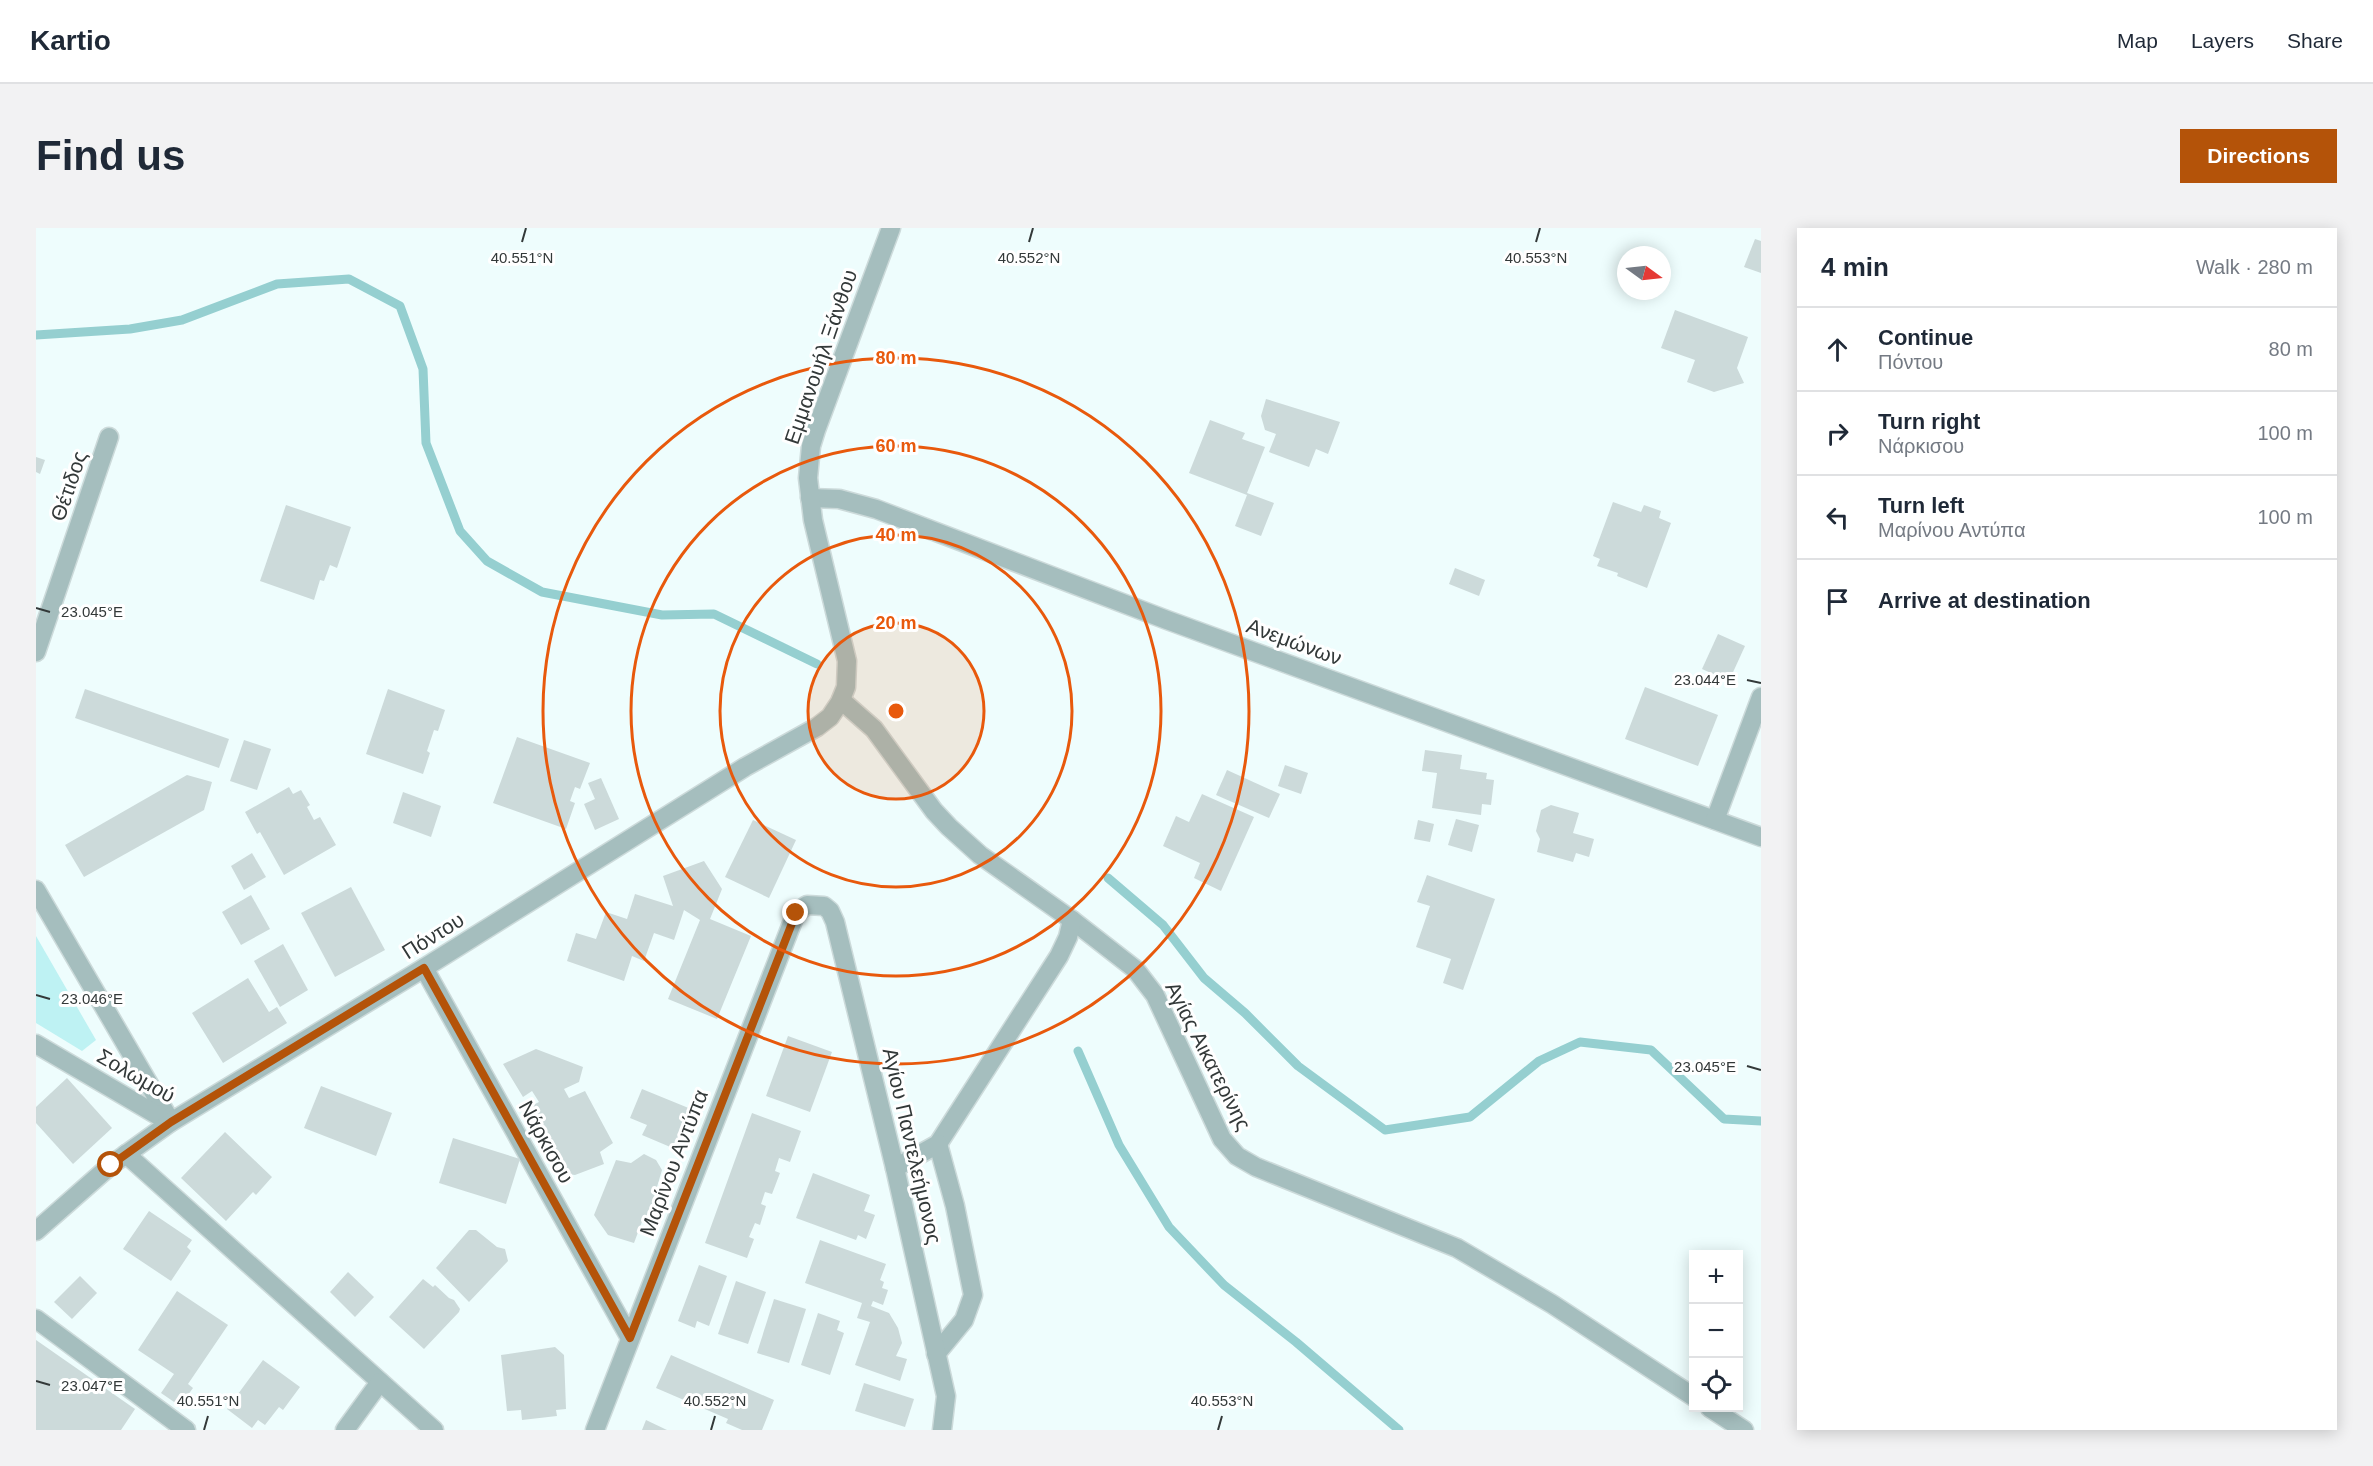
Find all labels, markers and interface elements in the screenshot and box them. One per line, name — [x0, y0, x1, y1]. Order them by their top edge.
text: Kartio — [30, 25, 111, 56]
text: Map — [2117, 29, 2158, 52]
text: Layers — [2191, 29, 2254, 52]
text: Share — [2287, 29, 2343, 52]
button: Directions — [2180, 129, 2337, 183]
text: Find us — [36, 132, 185, 179]
north arrow — [1617, 246, 1671, 300]
text: 40.551°N — [491, 249, 553, 266]
text: 40.552°N — [998, 249, 1060, 266]
text: 40.553°N — [1505, 249, 1567, 266]
text: 4 min — [1821, 252, 1889, 282]
text: Walk · 280 m — [2196, 256, 2313, 278]
street label: Εμμανουήλ Ξάνθου — [780, 267, 861, 447]
text: Continue — [1878, 325, 1973, 350]
icon: ahead — [1821, 333, 1854, 366]
text: 80 m — [2269, 338, 2313, 360]
text: 80 m — [875, 348, 917, 368]
text: Πόντου — [1878, 351, 1943, 373]
text: Turn right — [1878, 409, 1980, 434]
icon: right — [1821, 417, 1854, 450]
text: 100 m — [2257, 422, 2313, 444]
text: Νάρκισου — [1878, 435, 1964, 457]
text: 60 m — [875, 436, 917, 456]
street label: Θέτιδος — [46, 448, 91, 524]
text: Turn left — [1878, 493, 1964, 518]
icon: left — [1821, 501, 1854, 534]
text: 100 m — [2257, 506, 2313, 528]
text: Μαρίνου Αντύπα — [1878, 519, 2025, 541]
text: 40 m — [875, 525, 917, 545]
icon: arrive — [1821, 585, 1854, 618]
text: Arrive at destination — [1878, 588, 2091, 613]
text: 23.045°E — [61, 603, 123, 620]
text: 20 m — [875, 613, 917, 633]
street label: Ανεμώνων — [1244, 614, 1345, 669]
text: 23.044°E — [1674, 671, 1736, 688]
centre of rings — [886, 701, 906, 721]
route end — [782, 899, 808, 925]
street label: Πόντου — [398, 908, 468, 963]
street label: Αγίας Αικατερίνης — [1161, 978, 1256, 1134]
text: 23.046°E — [61, 990, 123, 1007]
street label: Σολωμού — [93, 1044, 179, 1107]
street label: Αγίου Παντελεήμονος — [879, 1045, 946, 1246]
text: 23.045°E — [1674, 1058, 1736, 1075]
street label: Μαρίνου Αντύπα — [635, 1086, 712, 1239]
street label: Νάρκισου — [514, 1097, 578, 1187]
route start — [97, 1151, 123, 1177]
map controls — [1689, 1250, 1743, 1412]
button: + — [1689, 1250, 1743, 1304]
button: − — [1689, 1304, 1743, 1358]
button: locate — [1689, 1358, 1743, 1412]
text: 23.047°E — [61, 1377, 123, 1394]
text: 40.551°N — [177, 1392, 239, 1409]
text: 40.552°N — [684, 1392, 746, 1409]
text: 40.553°N — [1191, 1392, 1253, 1409]

